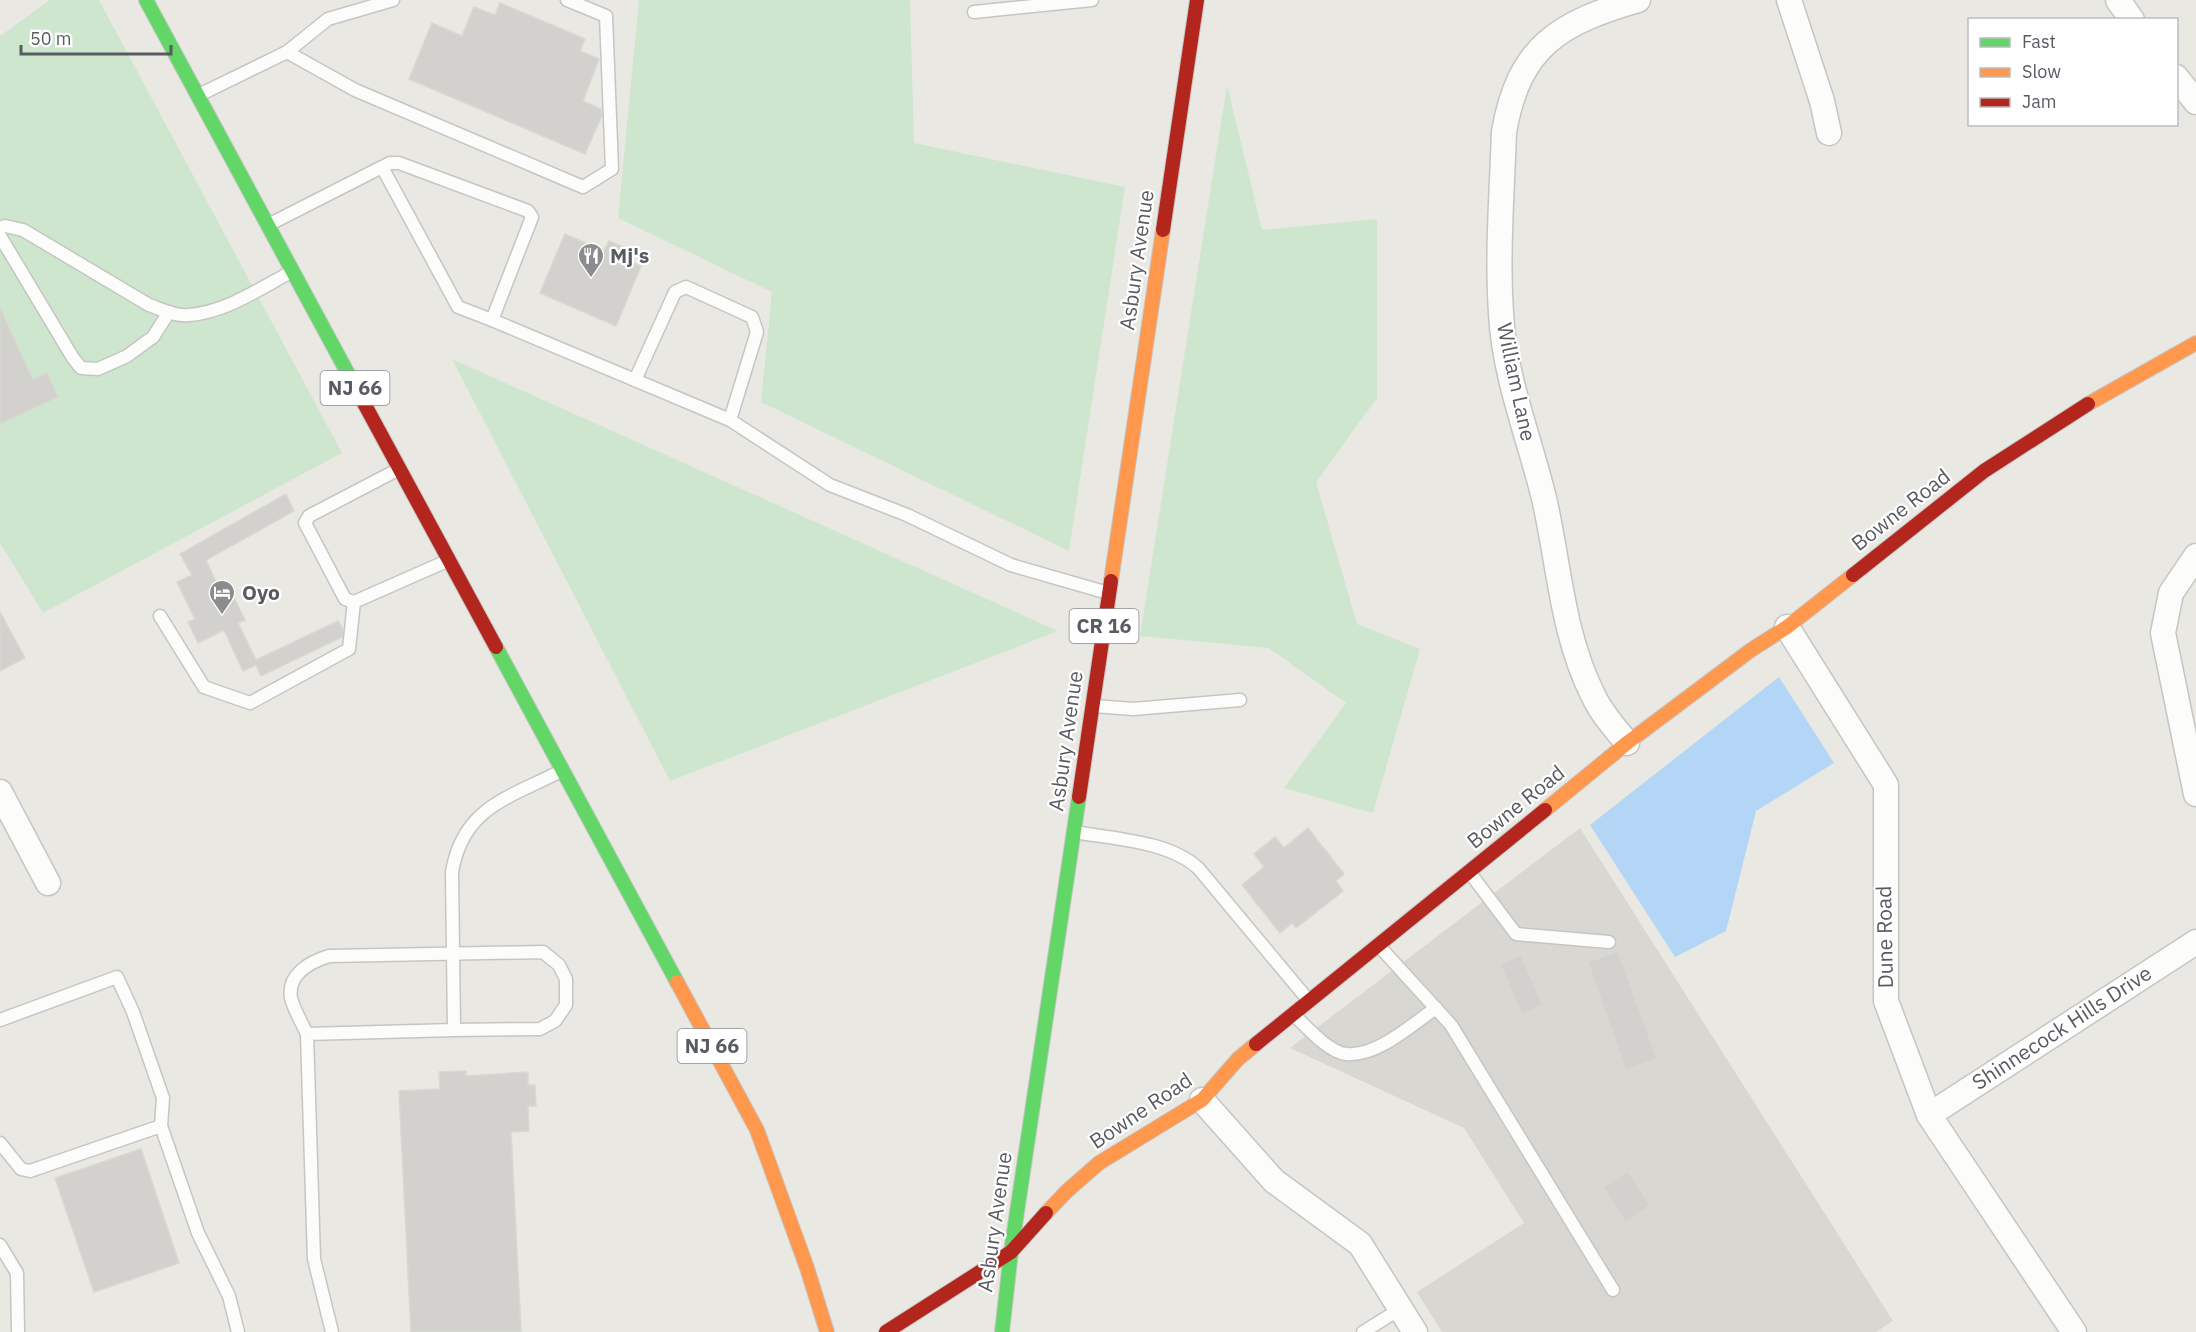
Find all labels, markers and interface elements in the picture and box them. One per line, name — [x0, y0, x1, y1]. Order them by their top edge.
scale bar — [21, 18, 171, 56]
legend — [1968, 18, 2178, 126]
text: 50 m — [30, 27, 72, 50]
text: Fast — [2022, 30, 2056, 53]
text: Slow — [2022, 60, 2061, 83]
text: Jam — [2022, 90, 2057, 113]
street label: Asbury Avenue — [1112, 188, 1160, 332]
restaurant icon: Mj's — [576, 241, 606, 279]
place label: Mj's — [610, 241, 649, 269]
street label: William Lane — [1491, 320, 1543, 443]
road number: NJ 66 — [320, 371, 389, 405]
street label: Bowne Road — [1845, 462, 1956, 557]
hotel icon: Oyo — [207, 578, 237, 616]
place label: Oyo — [242, 578, 280, 606]
road number: CR 16 — [1070, 609, 1138, 643]
street label: Asbury Avenue — [1041, 669, 1089, 813]
street label: Bowne Road — [1461, 758, 1570, 854]
street label: Dune Road — [1869, 885, 1899, 989]
street label: Shinnecock Hills Drive — [1966, 959, 2157, 1096]
road number: NJ 66 — [678, 1029, 746, 1063]
street label: Bowne Road — [1084, 1066, 1197, 1155]
street label: Asbury Avenue — [970, 1150, 1018, 1294]

